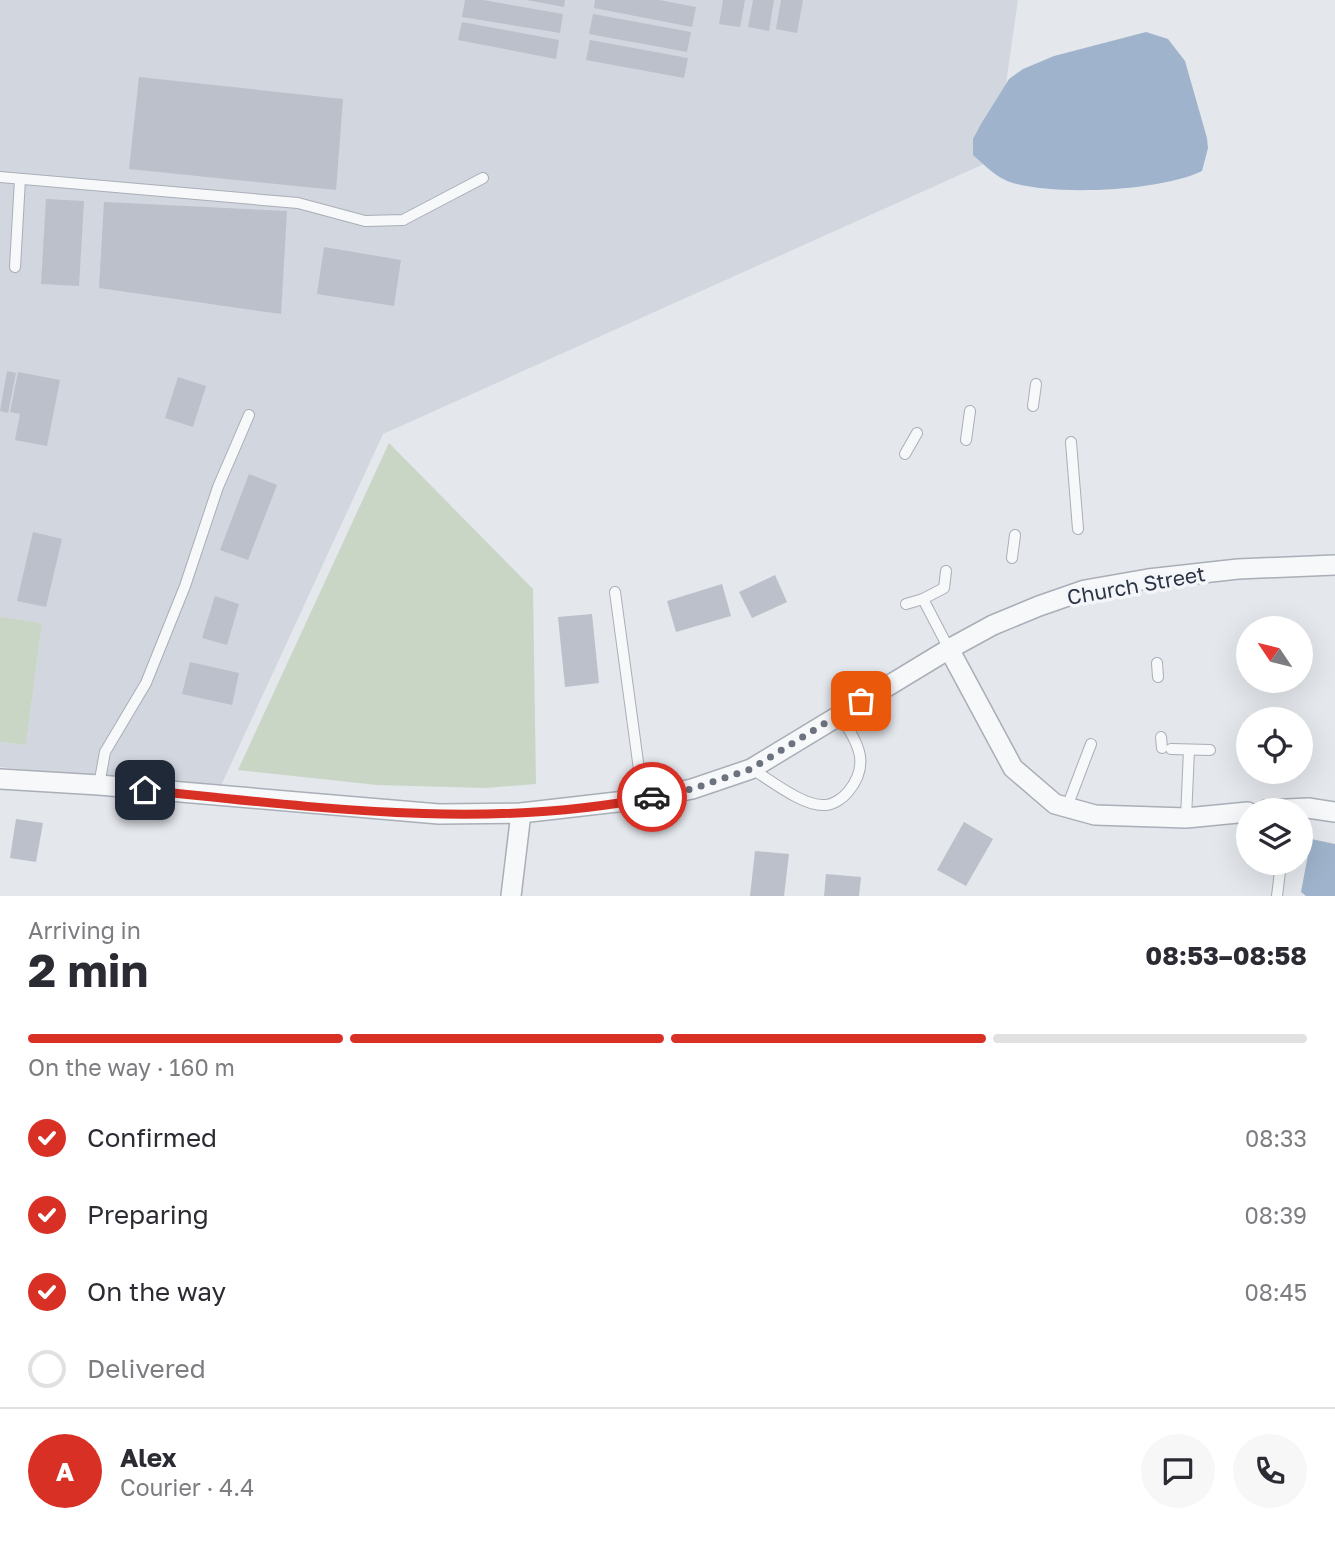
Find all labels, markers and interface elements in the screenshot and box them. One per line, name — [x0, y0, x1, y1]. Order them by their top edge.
street label: Church Street — [1065, 560, 1207, 610]
north arrow — [1236, 616, 1312, 693]
map controls — [1236, 616, 1313, 875]
pin — [831, 671, 891, 731]
icon: bag — [842, 682, 880, 720]
button: locate — [1236, 707, 1313, 784]
pin — [115, 760, 175, 820]
courier — [617, 762, 687, 832]
icon: home — [126, 771, 164, 809]
icon: car — [633, 778, 671, 816]
button: layers — [1236, 798, 1313, 875]
text: Arriving in — [28, 916, 141, 944]
text: 08:53–08:58 — [1145, 940, 1307, 971]
text: 2 min — [28, 942, 148, 997]
text: On the way · 160 m — [28, 1053, 235, 1081]
icon: check — [28, 1119, 66, 1157]
text: Confirmed — [87, 1122, 217, 1153]
text: 08:33 — [1245, 1124, 1307, 1152]
icon: check — [28, 1196, 66, 1234]
text: Preparing — [87, 1199, 209, 1230]
text: 08:39 — [1244, 1201, 1307, 1229]
icon: check — [28, 1273, 66, 1311]
text: On the way — [87, 1276, 226, 1307]
text: 08:45 — [1244, 1278, 1307, 1306]
text: Delivered — [87, 1353, 206, 1384]
button: chat — [1141, 1434, 1215, 1508]
button: phone — [1233, 1434, 1307, 1508]
text: Alex — [120, 1442, 177, 1473]
text: A — [56, 1456, 74, 1487]
text: Courier · 4.4 — [120, 1473, 254, 1501]

